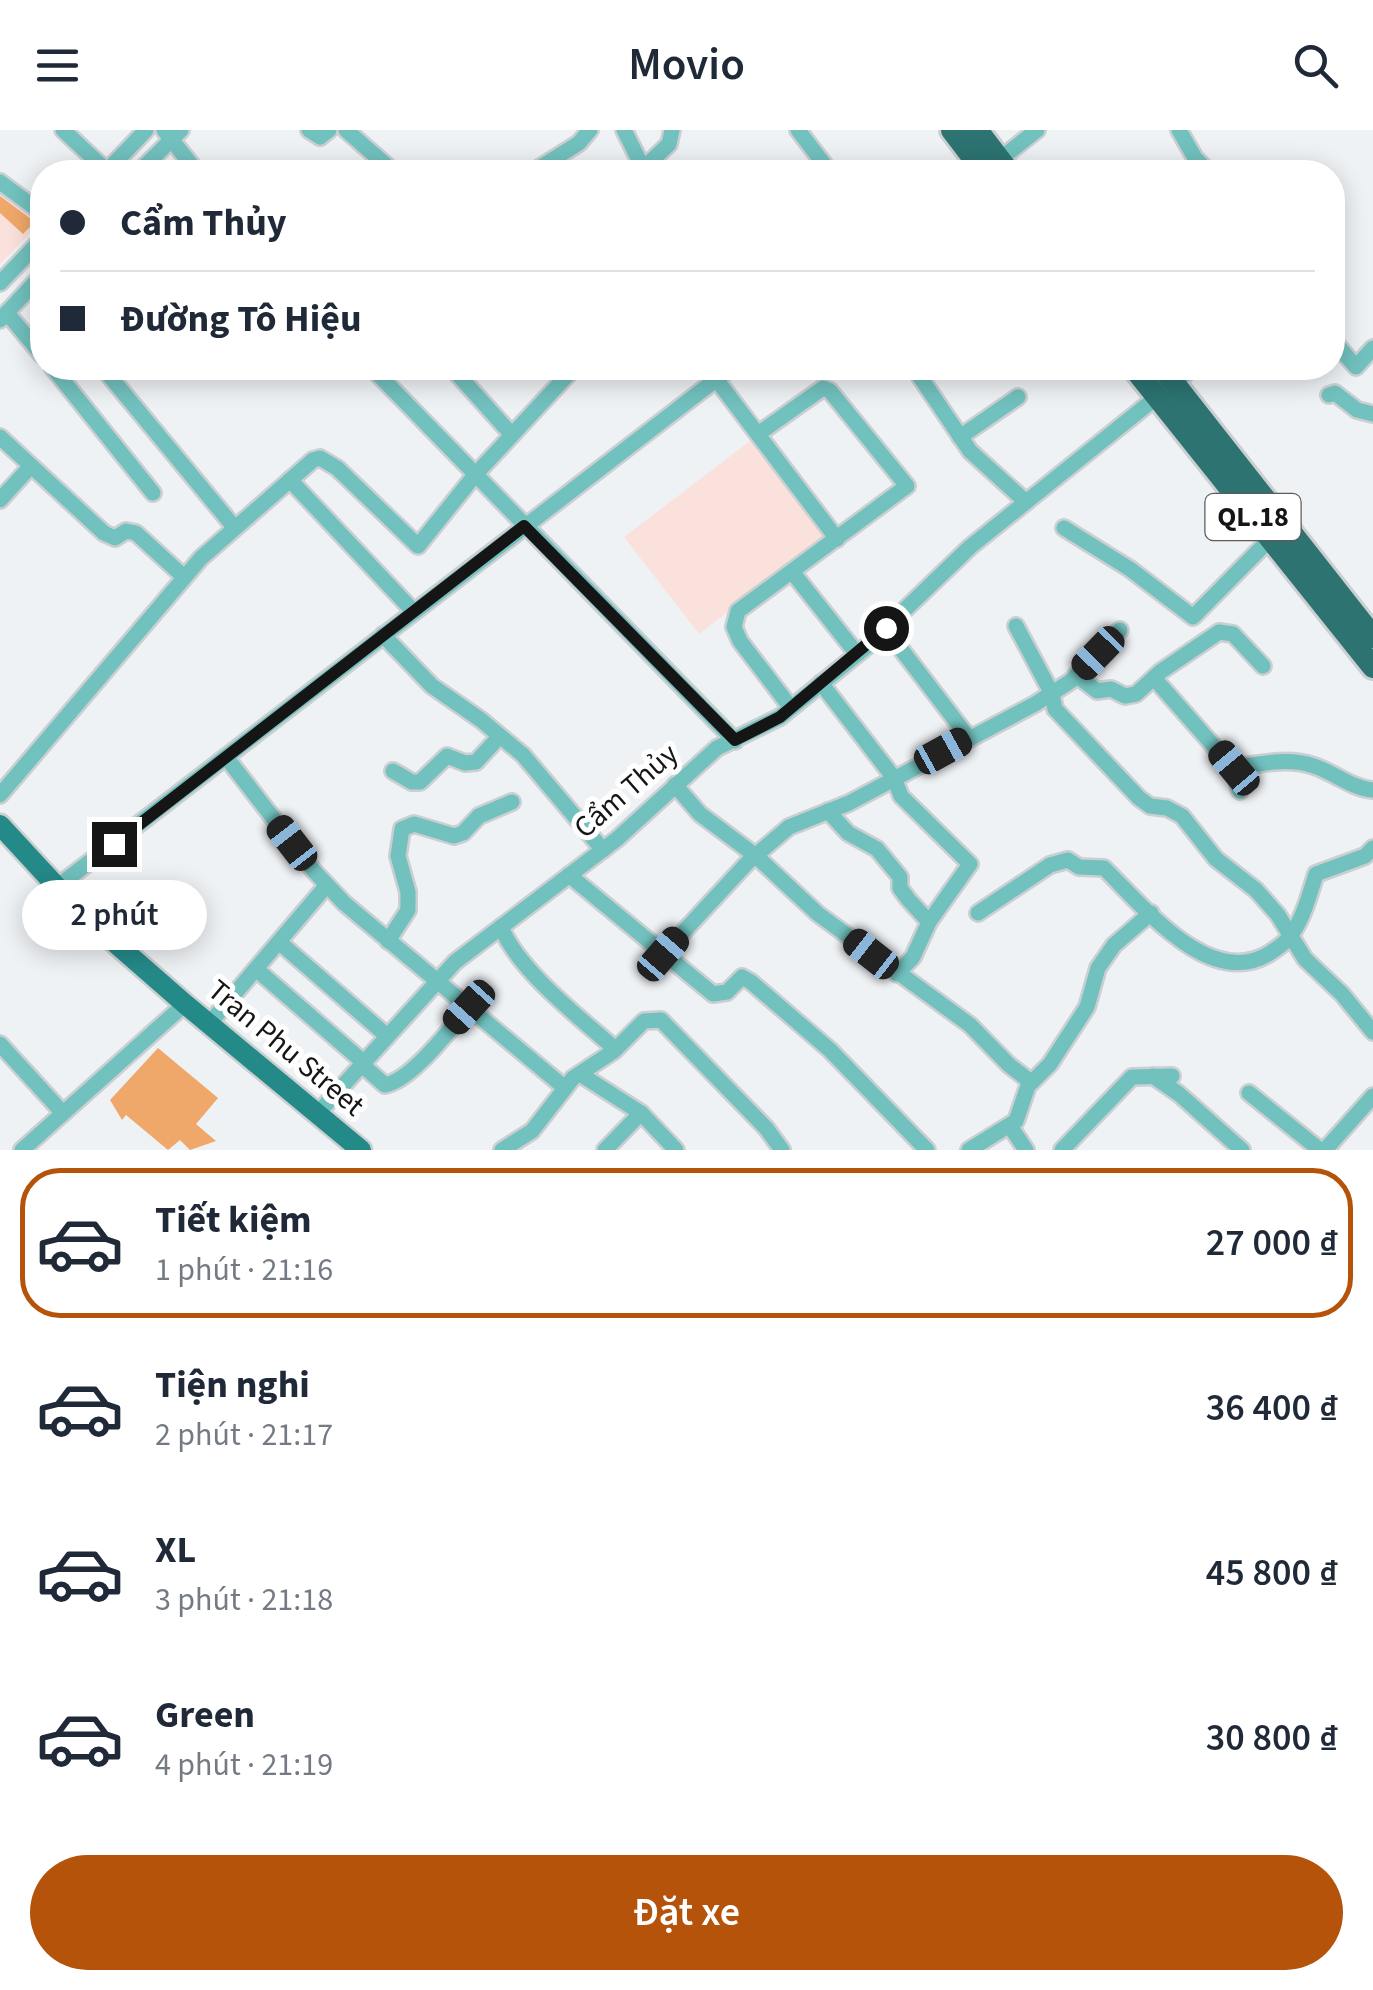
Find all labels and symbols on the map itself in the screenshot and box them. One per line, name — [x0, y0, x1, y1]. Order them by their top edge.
road number: QL.18 — [1206, 494, 1300, 540]
route start — [864, 606, 909, 651]
car — [1066, 621, 1130, 685]
car — [909, 723, 977, 779]
street label: Cẩm Thủy — [564, 733, 688, 849]
car — [1203, 735, 1265, 801]
car — [262, 810, 322, 876]
route end — [92, 822, 137, 867]
callout: 2 phút — [22, 879, 206, 949]
car — [632, 922, 694, 986]
car — [838, 924, 904, 984]
street label: Tran Phu Street — [198, 970, 374, 1126]
car — [438, 975, 500, 1039]

